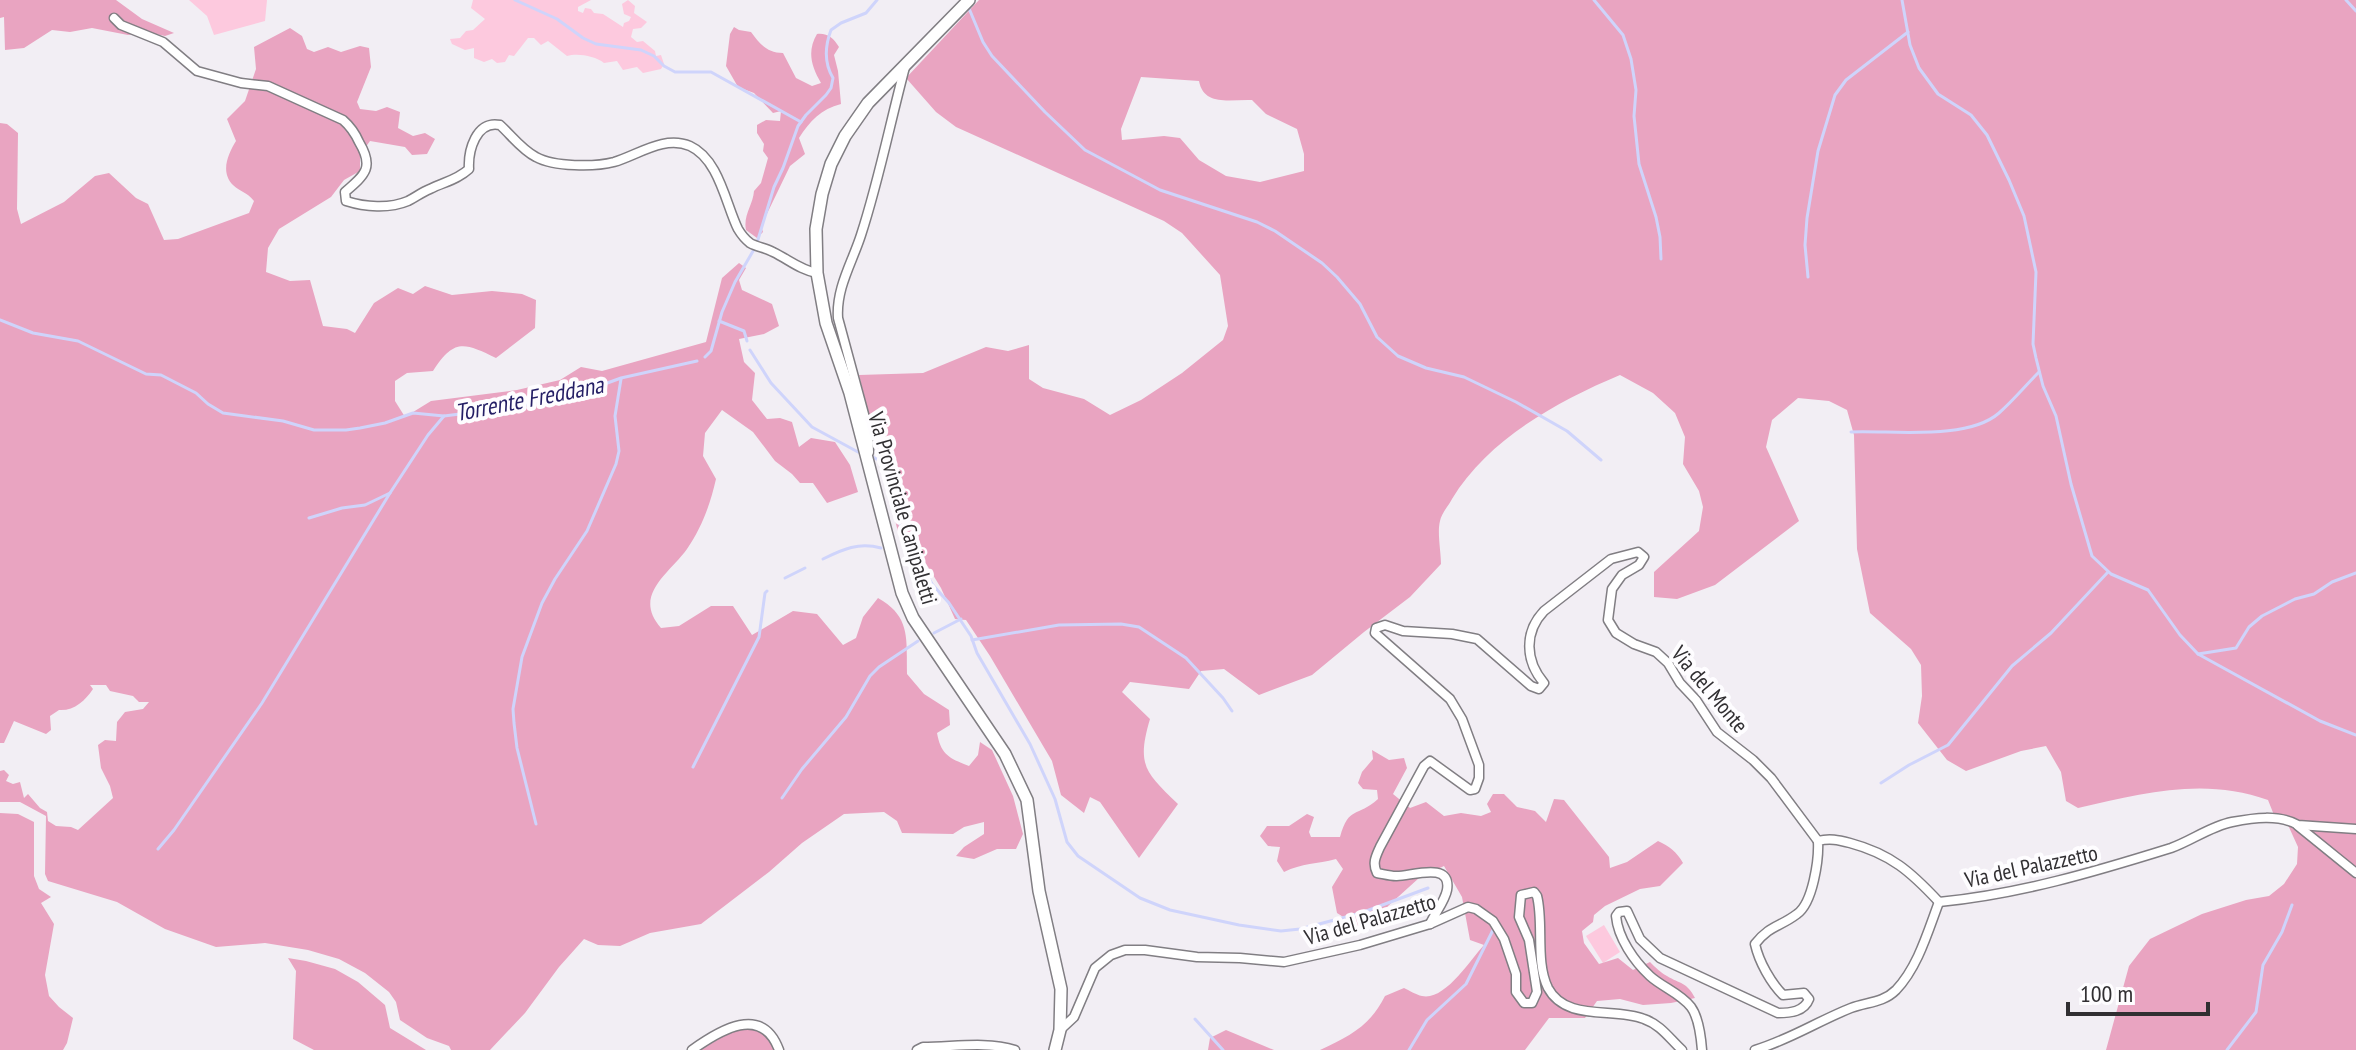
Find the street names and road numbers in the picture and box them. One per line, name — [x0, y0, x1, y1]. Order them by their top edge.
street label: Via Provinciale Canipaletti — [862, 408, 944, 607]
street label: Via del Monte — [1665, 639, 1754, 738]
street label: Via del Palazzetto — [1961, 838, 2100, 894]
street label: Via del Palazzetto — [1300, 887, 1439, 951]

